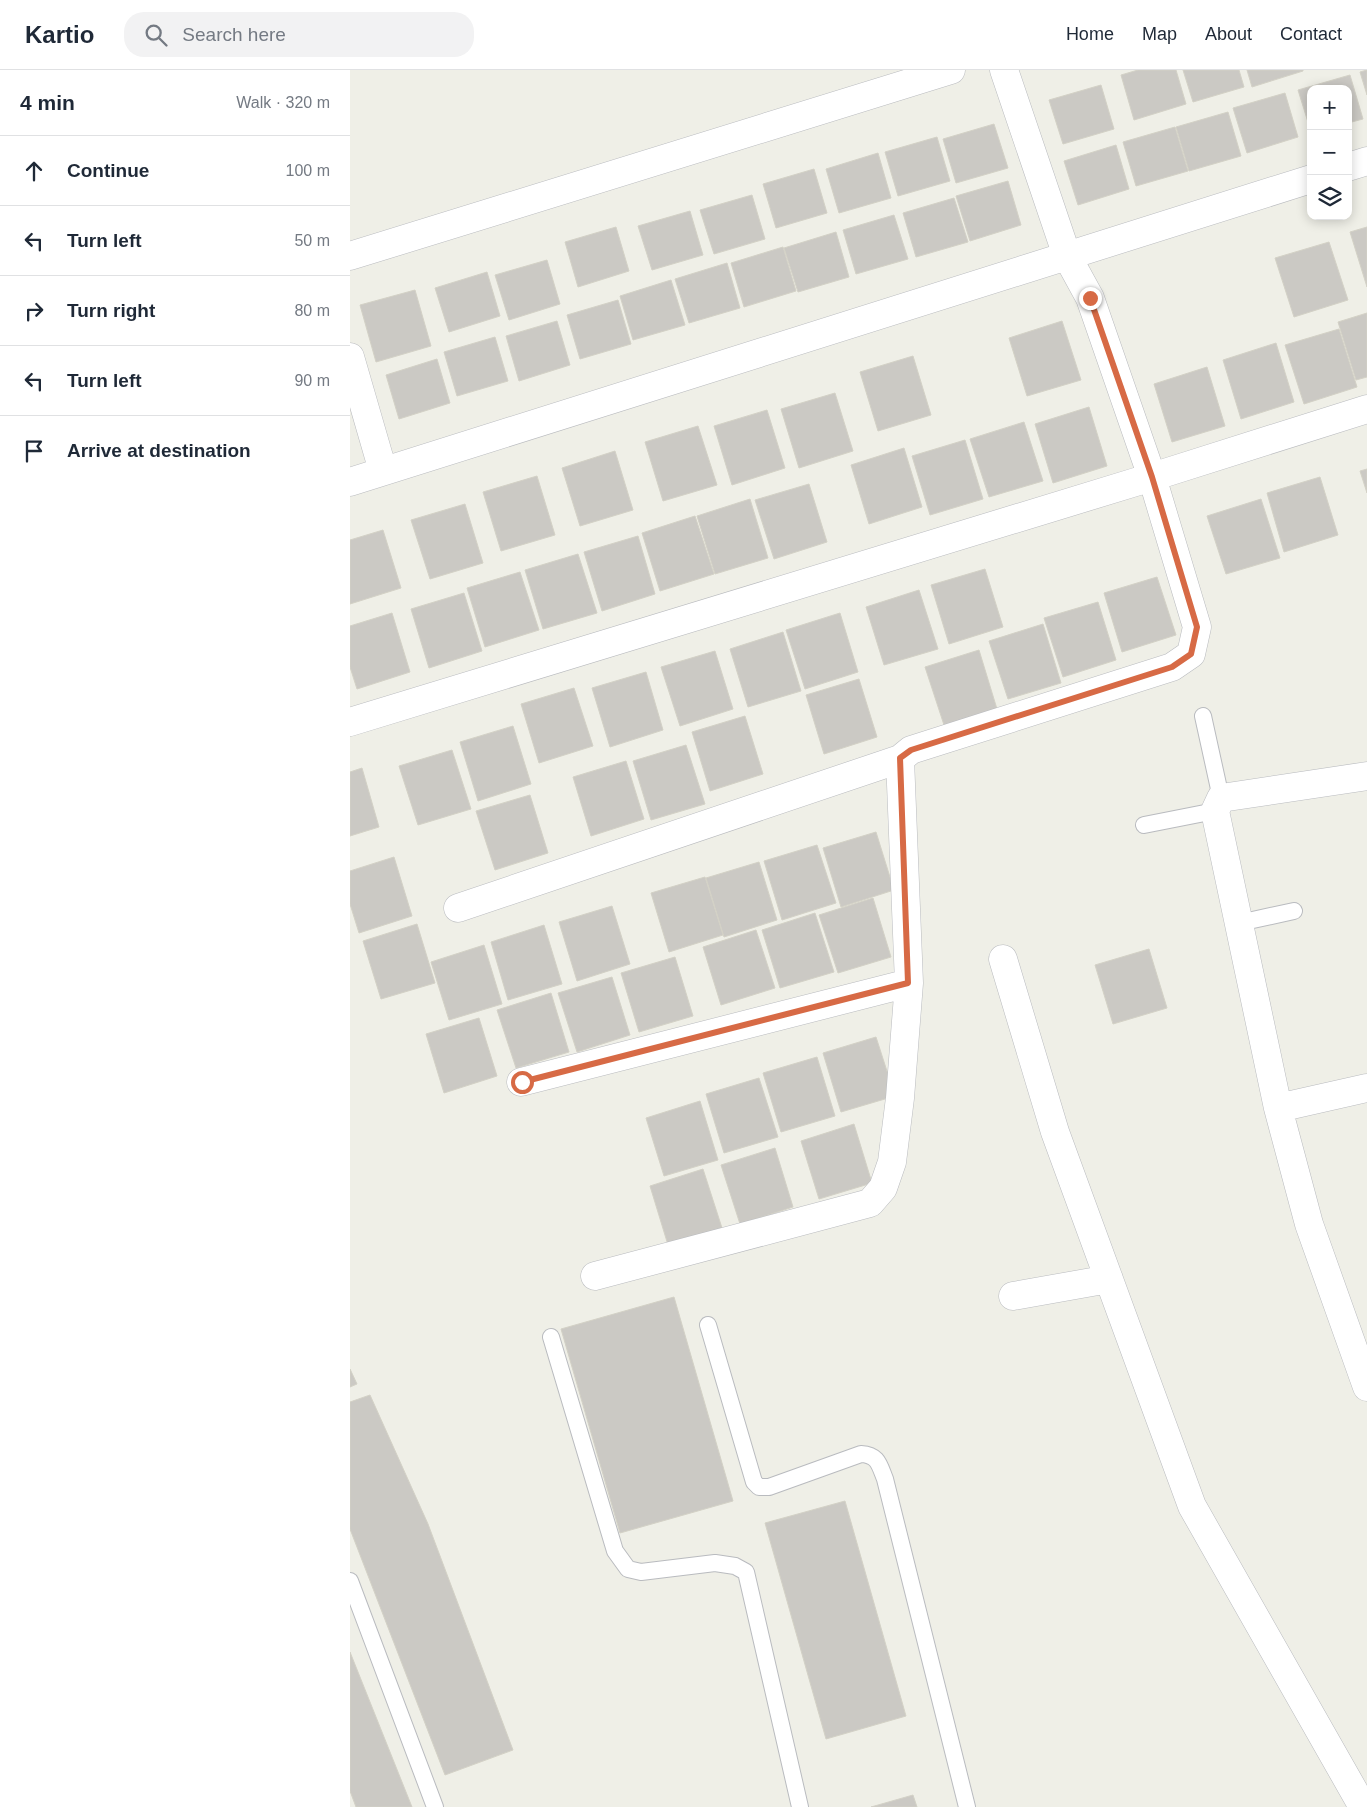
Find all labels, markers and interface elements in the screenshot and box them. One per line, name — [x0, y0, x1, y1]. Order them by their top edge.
search box — [124, 12, 474, 57]
text: Kartio — [25, 21, 94, 48]
icon: search — [142, 21, 170, 49]
text: Search here — [182, 24, 286, 45]
text: Home — [1066, 24, 1114, 44]
text: Map — [1142, 24, 1177, 44]
text: About — [1205, 24, 1252, 44]
text: Contact — [1280, 24, 1342, 44]
map controls — [1307, 85, 1352, 220]
button: + — [1307, 85, 1352, 130]
text: 4 min — [20, 91, 75, 114]
text: Walk · 320 m — [236, 94, 330, 111]
button: − — [1307, 130, 1352, 175]
icon: ahead — [20, 157, 48, 185]
text: Continue — [67, 160, 149, 181]
text: 100 m — [286, 162, 330, 179]
button: layers — [1307, 175, 1352, 220]
icon: left — [20, 227, 48, 255]
text: Turn left — [67, 230, 142, 251]
text: 50 m — [294, 232, 330, 249]
route end — [1079, 287, 1102, 310]
icon: right — [20, 297, 48, 325]
text: Turn right — [67, 300, 155, 321]
text: 80 m — [294, 302, 330, 319]
icon: left — [20, 367, 48, 395]
text: Turn left — [67, 370, 142, 391]
text: 90 m — [294, 372, 330, 389]
icon: arrive — [20, 437, 48, 465]
text: Arrive at destination — [67, 440, 251, 461]
route start — [511, 1071, 534, 1094]

